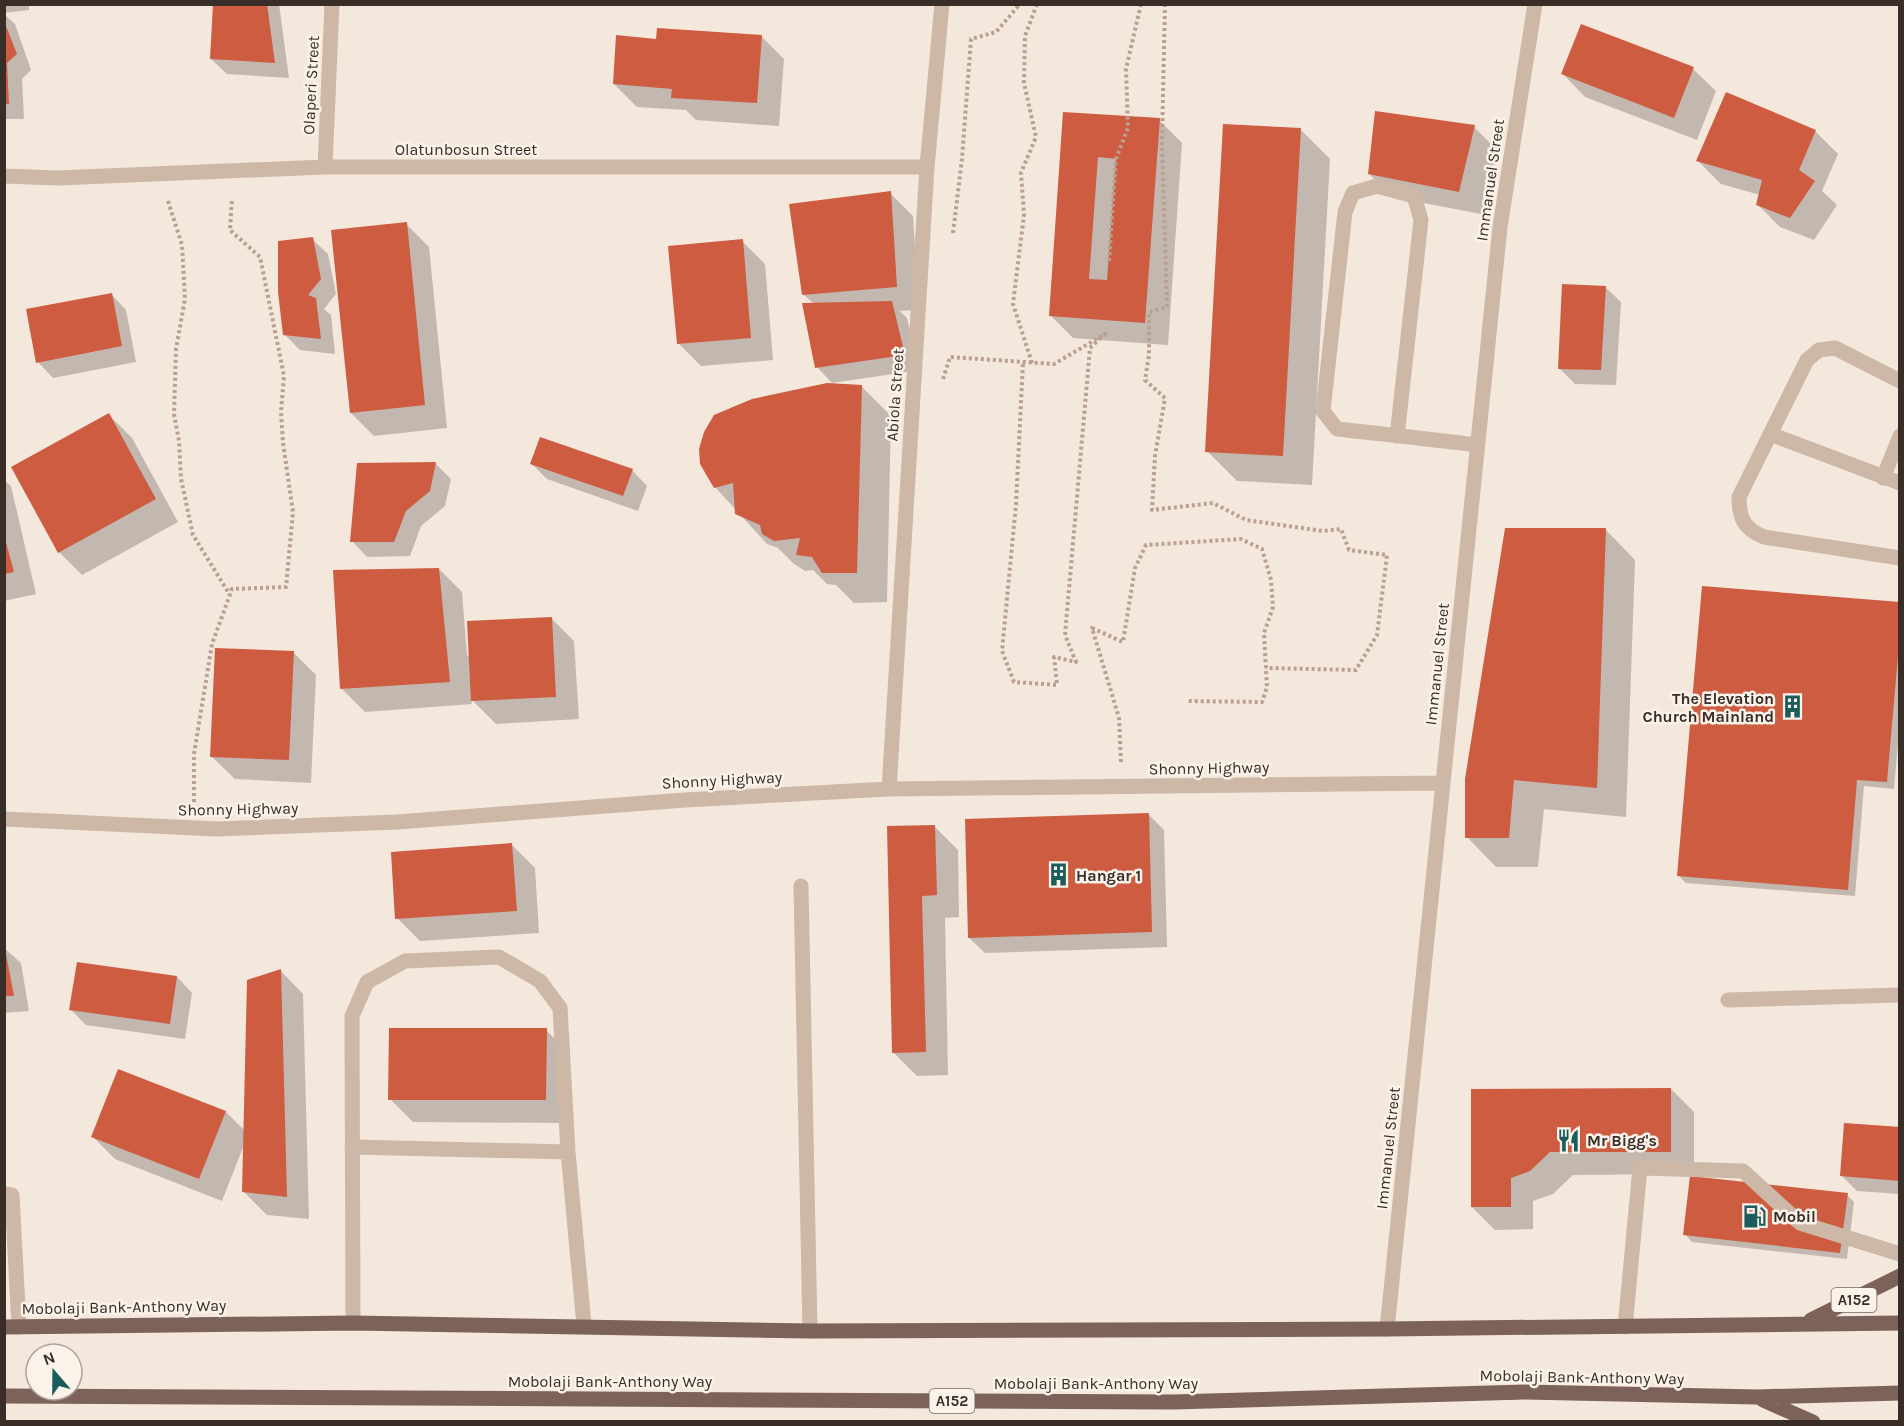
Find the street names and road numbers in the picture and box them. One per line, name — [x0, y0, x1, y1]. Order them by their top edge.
street label: Olaperi Street — [299, 35, 323, 135]
street label: Immanuel Street — [1472, 118, 1508, 242]
street label: Olatunbosun Street — [395, 140, 537, 159]
street label: Abiola Street — [882, 348, 908, 442]
street label: Immanuel Street — [1421, 602, 1453, 726]
street label: Shonny Highway — [1149, 757, 1270, 779]
street label: Shonny Highway — [661, 767, 783, 793]
street label: Shonny Highway — [178, 798, 299, 820]
street label: Immanuel Street — [1372, 1086, 1404, 1210]
road number: A152 — [1832, 1288, 1876, 1312]
street label: Mobolaji Bank-Anthony Way — [22, 1296, 227, 1318]
street label: Mobolaji Bank-Anthony Way — [1480, 1366, 1685, 1388]
street label: Mobolaji Bank-Anthony Way — [508, 1372, 713, 1391]
street label: Mobolaji Bank-Anthony Way — [994, 1374, 1199, 1393]
road number: A152 — [930, 1389, 974, 1413]

